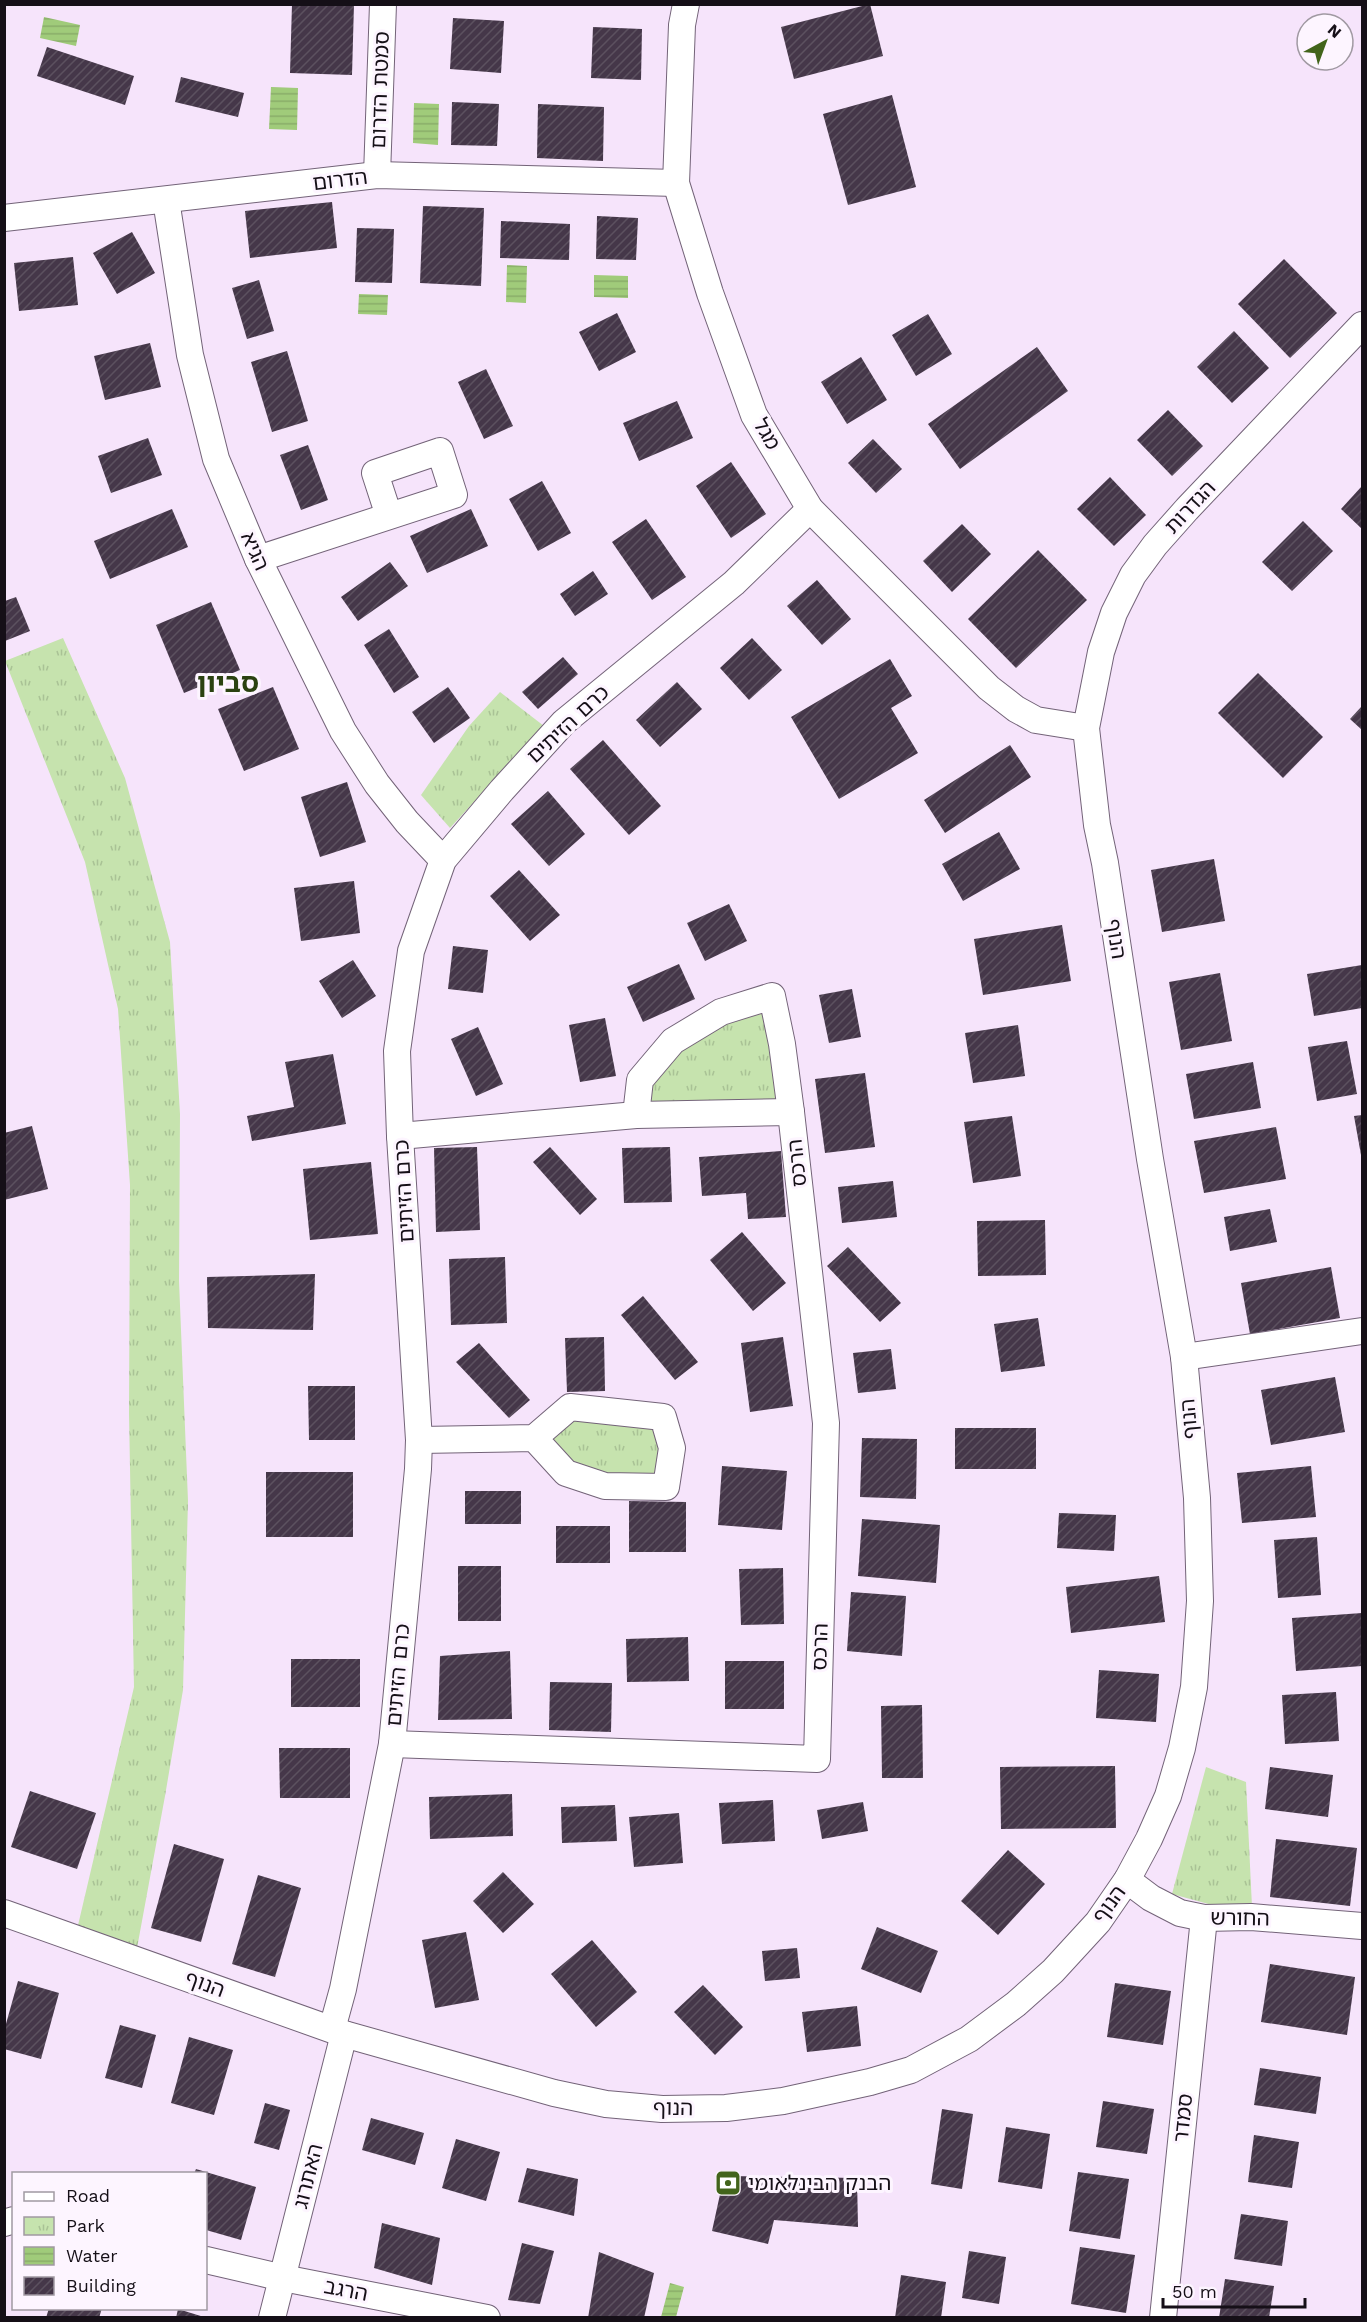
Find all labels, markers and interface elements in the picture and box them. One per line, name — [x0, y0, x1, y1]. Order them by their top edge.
north arrow — [1295, 12, 1355, 72]
text: N — [1324, 20, 1345, 42]
street label: סמטת הדרום — [365, 31, 394, 149]
street label: הדרום — [311, 164, 369, 195]
street label: מגל — [749, 413, 786, 454]
street label: הגדרות — [1159, 475, 1220, 538]
street label: הגיא — [236, 528, 275, 574]
district label: סביון — [197, 667, 259, 699]
street label: כרם הזיתים — [521, 679, 614, 768]
street label: הנוף — [1101, 917, 1132, 961]
street label: הרכס — [782, 1138, 811, 1188]
street label: כרם הזיתים — [388, 1139, 419, 1243]
street label: הנוף — [1174, 1398, 1203, 1440]
street label: כרם הזיתים — [381, 1622, 414, 1727]
street label: הרכס — [806, 1623, 833, 1671]
street label: הנוף — [1087, 1880, 1131, 1927]
street label: החורש — [1210, 1904, 1270, 1931]
street label: הנוף — [182, 1965, 228, 2002]
street label: סמדר — [1168, 2092, 1197, 2144]
street label: הנוף — [653, 2095, 693, 2120]
street label: האתרוג — [287, 2141, 328, 2211]
bank icon: הבנק הבינלאומי — [713, 2168, 743, 2198]
place label: הבנק הבינלאומי — [748, 2170, 891, 2195]
legend — [12, 2172, 207, 2310]
text: Road — [66, 2185, 110, 2206]
text: Park — [66, 2215, 105, 2236]
text: Water — [66, 2245, 118, 2266]
scale bar — [1163, 2271, 1306, 2309]
street label: הרגב — [322, 2273, 370, 2306]
text: Building — [66, 2275, 136, 2296]
text: 50 m — [1172, 2281, 1217, 2302]

